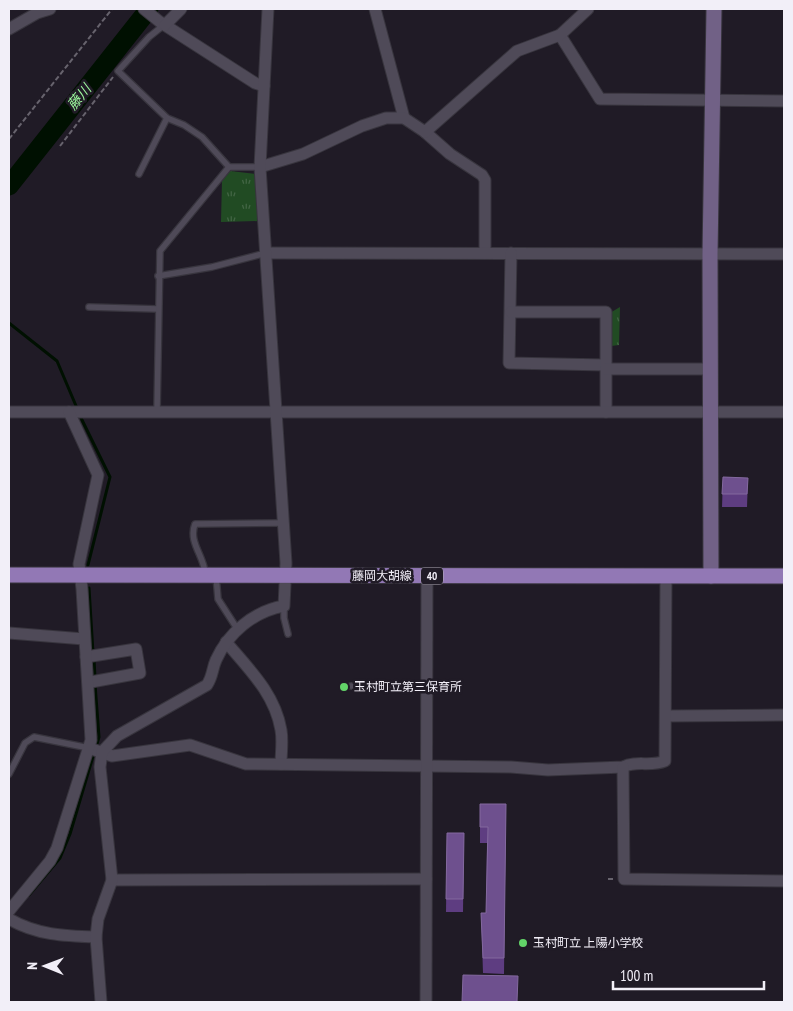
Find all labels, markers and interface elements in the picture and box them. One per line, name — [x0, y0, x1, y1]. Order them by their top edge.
water label: 藤川 — [63, 79, 96, 114]
street label: 藤岡大胡線 — [352, 568, 412, 583]
road number: 40 — [421, 568, 443, 584]
place label: 玉村町立第三保育所 — [354, 679, 462, 694]
marker: 玉村町立第三保育所 — [338, 681, 350, 693]
place label: 玉村町立 上陽小学校 — [533, 935, 644, 950]
marker: 玉村町立 上陽小学校 — [517, 937, 529, 949]
north arrow — [20, 941, 70, 991]
scale bar — [613, 958, 764, 990]
text: N — [23, 962, 41, 970]
text: 100 m — [620, 966, 653, 985]

